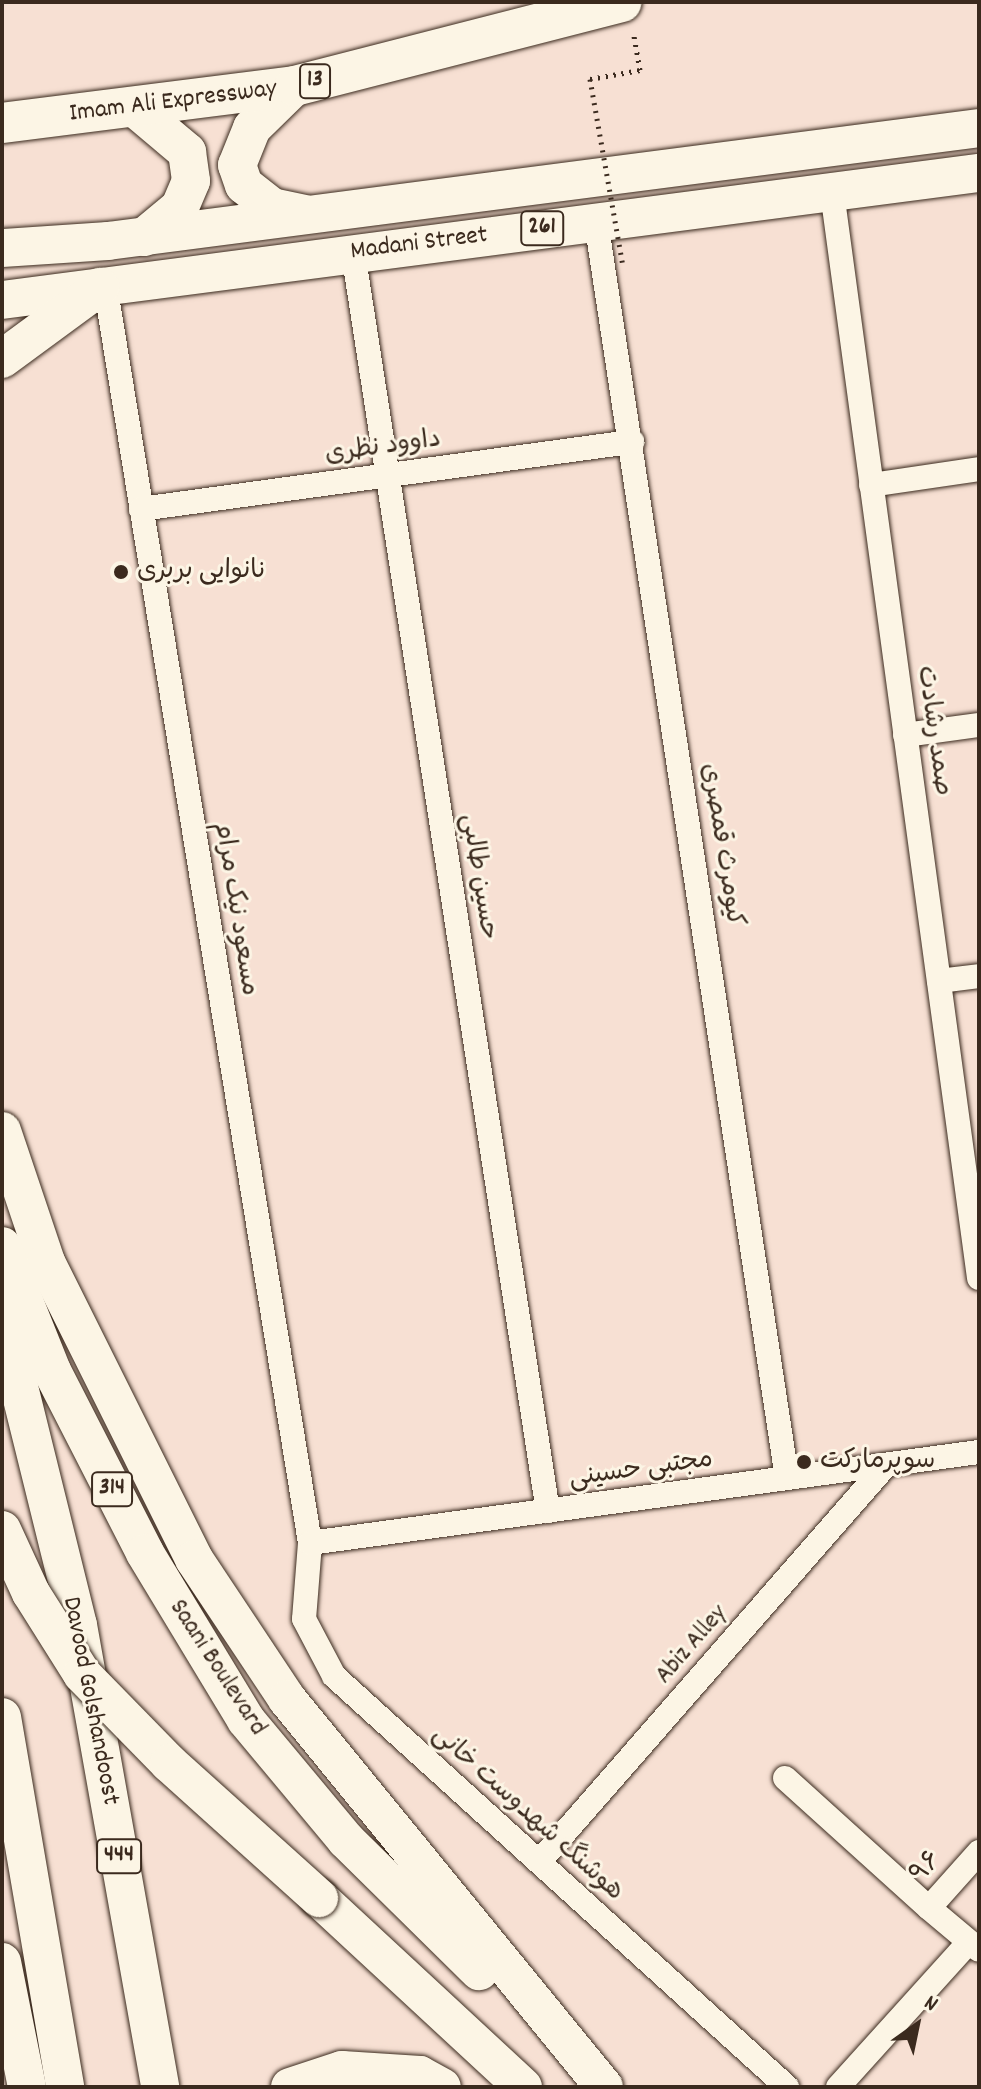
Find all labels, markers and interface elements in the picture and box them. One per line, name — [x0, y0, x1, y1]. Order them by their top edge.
road number: 13 — [299, 61, 331, 101]
street label: Imam Ali Expressway — [67, 74, 279, 130]
road number: 261 — [520, 208, 564, 248]
street label: Madani Street — [349, 220, 489, 268]
street label: داوود نظری — [323, 424, 443, 472]
place label: نانوایی بربری — [137, 556, 266, 588]
marker: نانوایی بربری — [112, 563, 130, 581]
street label: صمد رشادت — [908, 664, 958, 798]
street label: کیومرث قمصری — [693, 761, 749, 929]
street label: حسین طالبی — [453, 812, 503, 942]
street label: مسعود نیک مرام — [206, 820, 264, 998]
street label: مجتبی حسینی — [567, 1444, 715, 1496]
place label: سوپرمارکت — [820, 1446, 935, 1478]
marker: سوپرمارکت — [795, 1453, 813, 1471]
road number: 314 — [90, 1469, 134, 1509]
street label: Davood Golshandoost — [55, 1594, 125, 1808]
street label: Saani Boulevard — [161, 1594, 273, 1742]
street label: Abiz Alley — [649, 1599, 735, 1691]
street label: هوشنگ شهدوست خانی — [425, 1720, 629, 1908]
road number: 444 — [95, 1836, 143, 1876]
street label: ۹۶ — [905, 1846, 949, 1890]
north arrow — [877, 1985, 957, 2065]
text: N — [917, 1988, 943, 2020]

